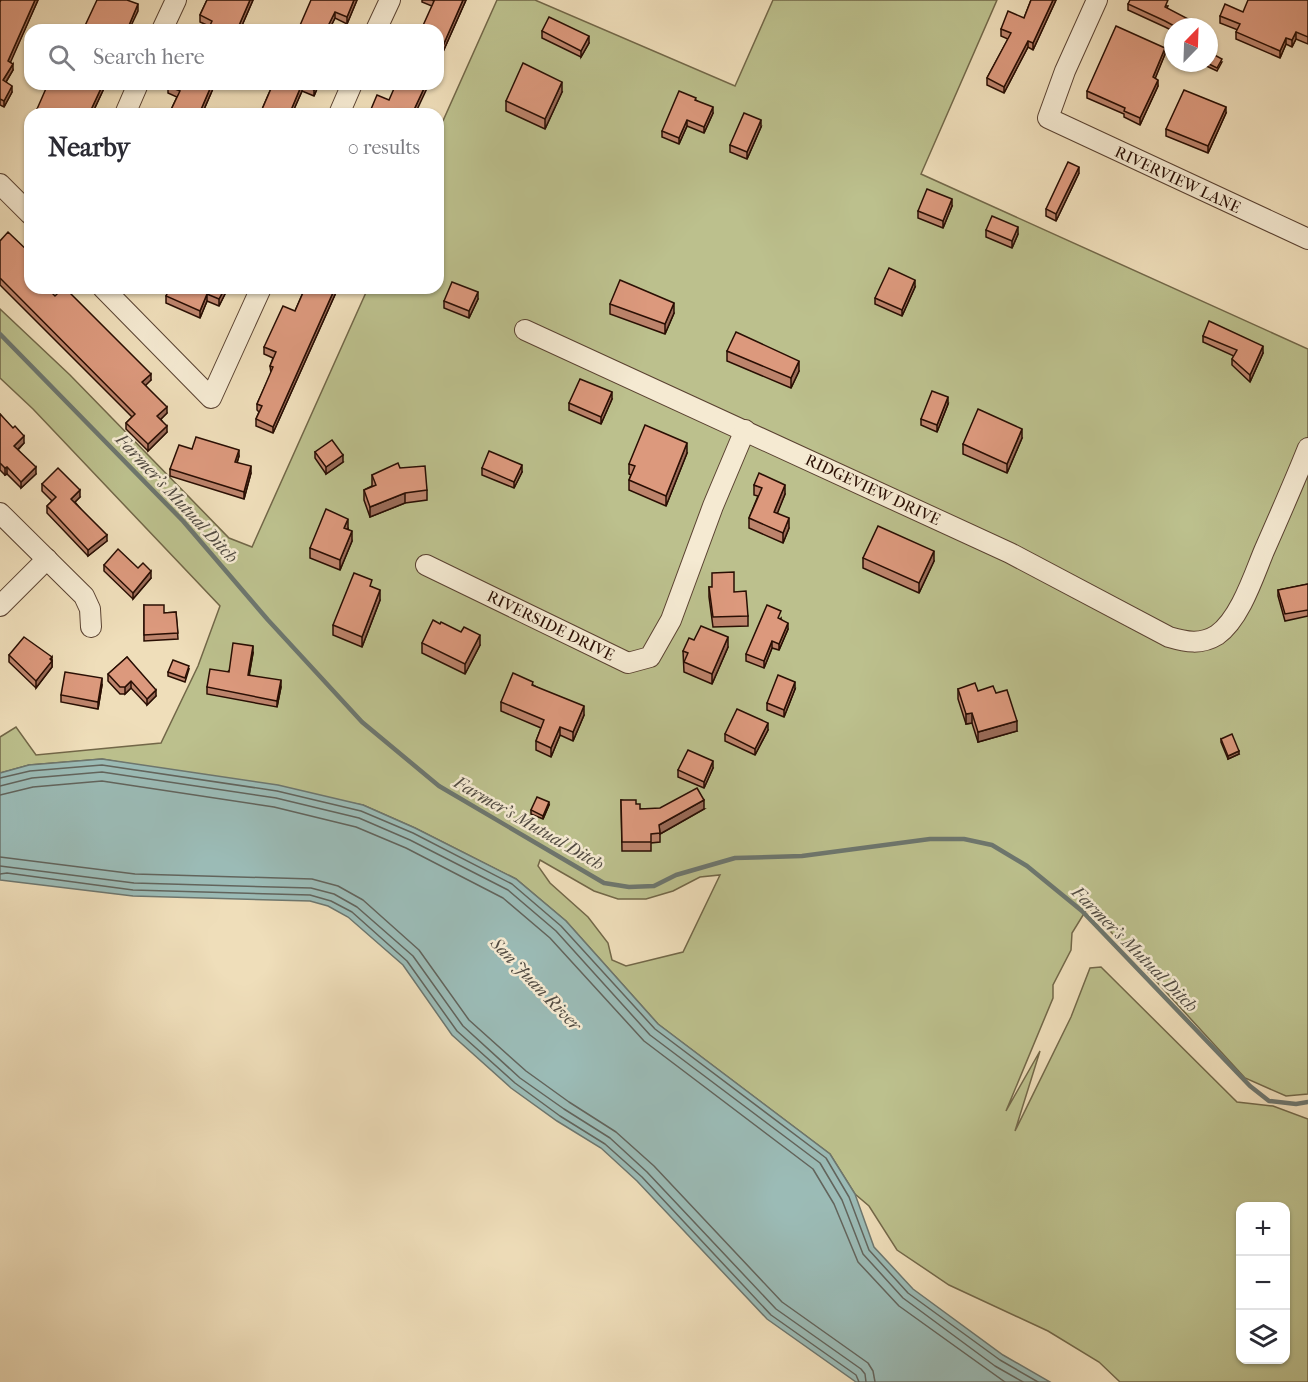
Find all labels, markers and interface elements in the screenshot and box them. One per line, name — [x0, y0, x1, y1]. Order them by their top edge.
north arrow — [1164, 18, 1218, 72]
search box — [24, 24, 444, 90]
icon: search — [45, 41, 78, 74]
text: Search here — [93, 44, 205, 70]
text: Nearby — [48, 132, 130, 163]
text: 0 results — [348, 136, 420, 159]
street label: RIVERVIEW LANE — [1112, 142, 1244, 217]
water label: Farmer's Mutual Ditch — [111, 429, 242, 567]
street label: RIDGEVIEW DRIVE — [802, 450, 944, 529]
street label: RIVERSIDE DRIVE — [484, 586, 618, 665]
water label: Farmer's Mutual Ditch — [449, 771, 607, 875]
water label: Farmer's Mutual Ditch — [1067, 881, 1202, 1017]
water label: San Juan River — [485, 933, 587, 1037]
map controls — [1236, 1202, 1290, 1364]
button: + — [1236, 1202, 1290, 1256]
button: − — [1236, 1256, 1290, 1310]
button: layers — [1236, 1310, 1290, 1364]

